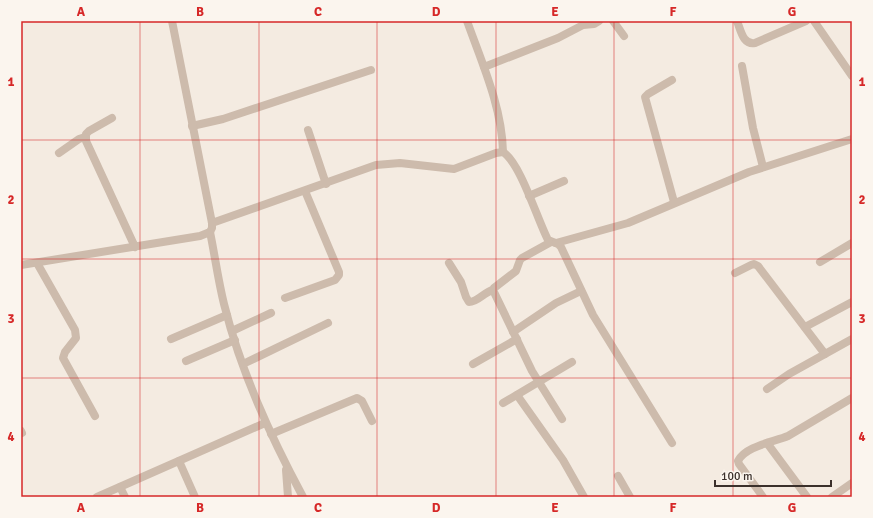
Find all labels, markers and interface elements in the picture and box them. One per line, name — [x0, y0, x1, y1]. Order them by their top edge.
text: A — [77, 4, 86, 20]
text: B — [196, 4, 204, 20]
text: C — [314, 4, 322, 20]
text: D — [432, 4, 441, 20]
text: E — [551, 4, 559, 20]
text: F — [670, 4, 677, 20]
text: G — [788, 4, 796, 20]
text: 1 — [7, 74, 15, 90]
text: 1 — [858, 74, 866, 90]
text: 2 — [7, 192, 15, 208]
text: 2 — [858, 192, 866, 208]
text: 3 — [7, 311, 15, 327]
text: 3 — [858, 311, 866, 327]
text: 4 — [7, 429, 15, 445]
text: 4 — [858, 429, 866, 445]
scale bar — [715, 462, 831, 488]
text: 100 m — [721, 469, 753, 484]
text: A — [77, 500, 86, 516]
text: B — [196, 500, 204, 516]
text: C — [314, 500, 322, 516]
text: D — [432, 500, 441, 516]
text: E — [551, 500, 559, 516]
text: F — [670, 500, 677, 516]
text: G — [788, 500, 796, 516]

